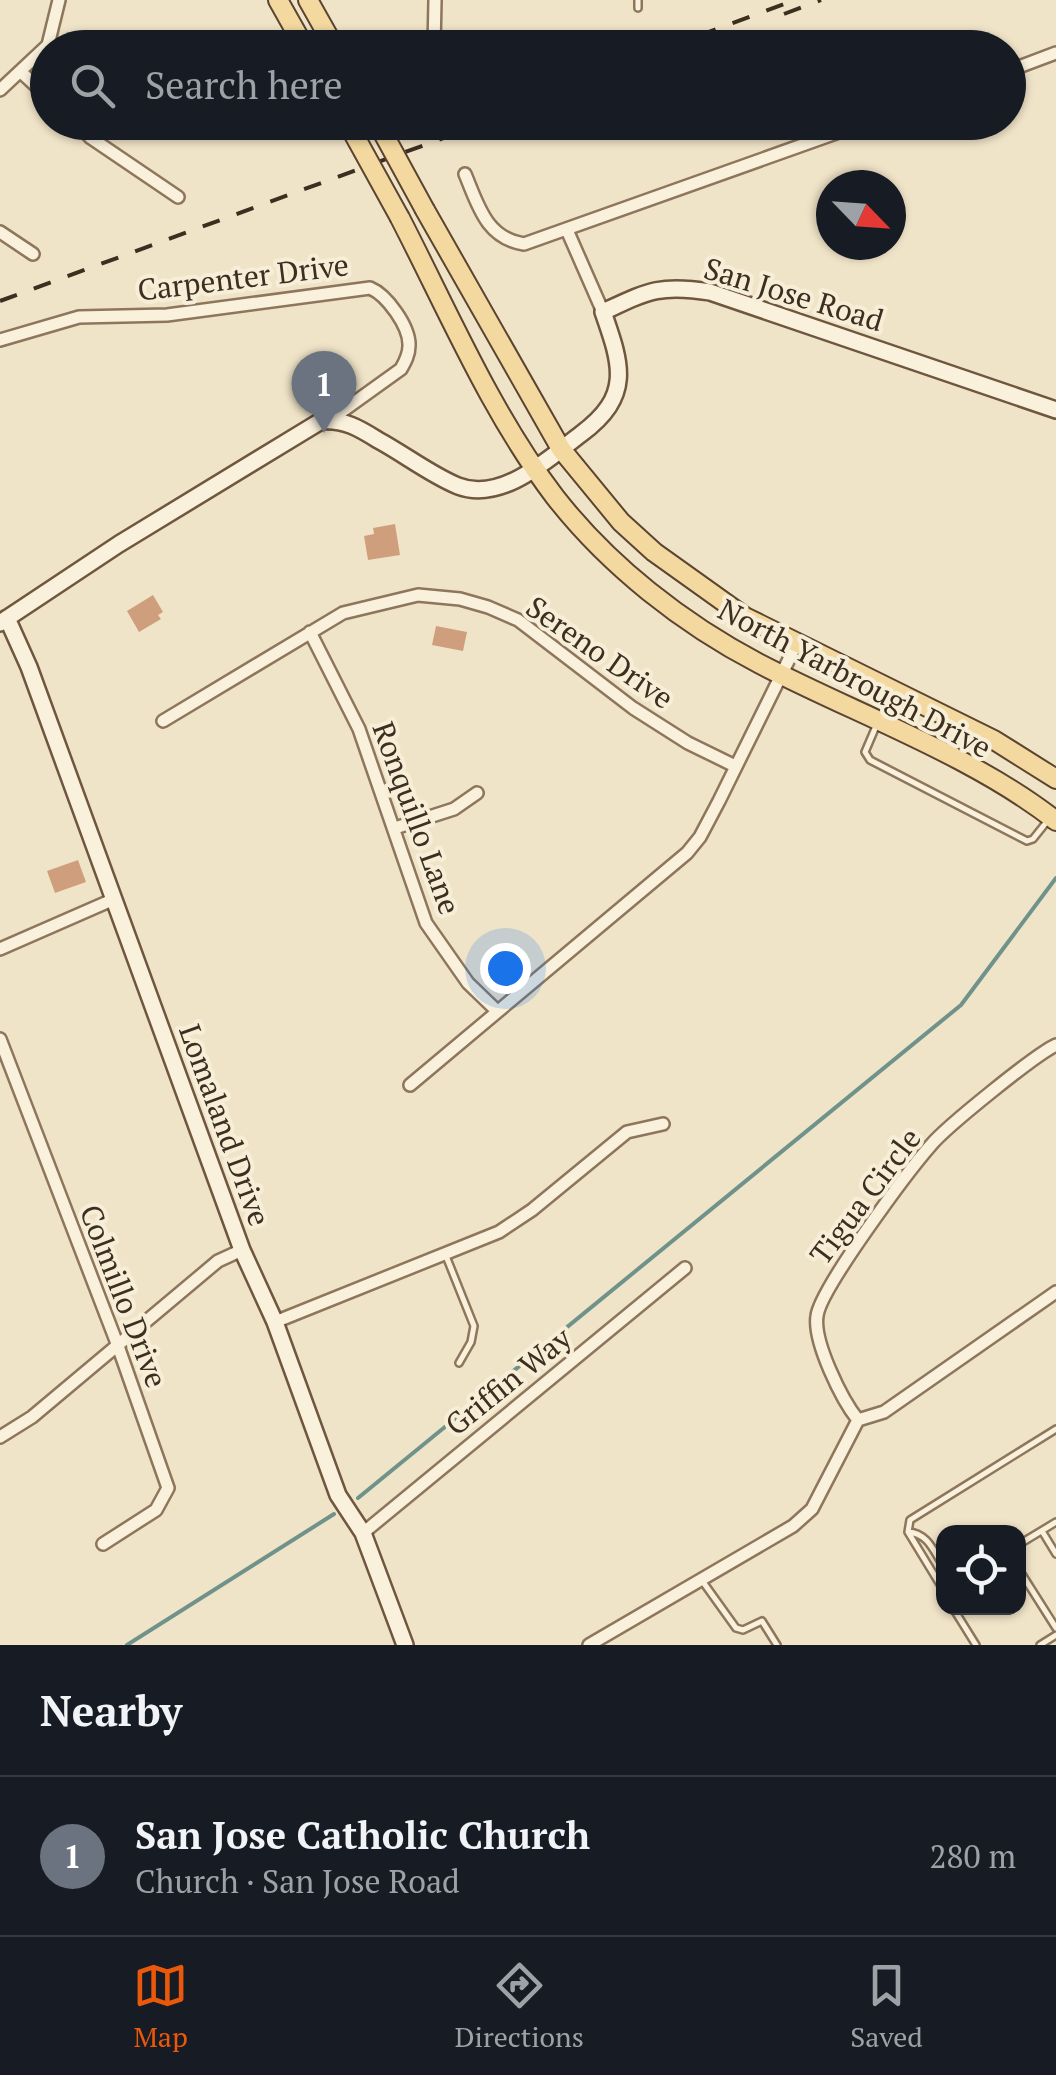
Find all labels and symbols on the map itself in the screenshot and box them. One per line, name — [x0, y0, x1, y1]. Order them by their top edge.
north arrow — [816, 170, 906, 260]
street label: Carpenter Drive — [135, 244, 351, 310]
street label: San Jose Road — [699, 248, 889, 340]
pin: 1 — [292, 350, 356, 433]
street label: Sereno Drive — [518, 587, 682, 717]
street label: North Yarbrough Drive — [712, 589, 998, 767]
street label: Ronquillo Lane — [364, 716, 470, 920]
your location — [480, 943, 531, 994]
street label: Lomaland Drive — [170, 1019, 280, 1231]
street label: Tigua Circle — [801, 1120, 929, 1272]
street label: Colmillo Drive — [71, 1199, 177, 1393]
street label: Griffin Way — [437, 1317, 580, 1444]

